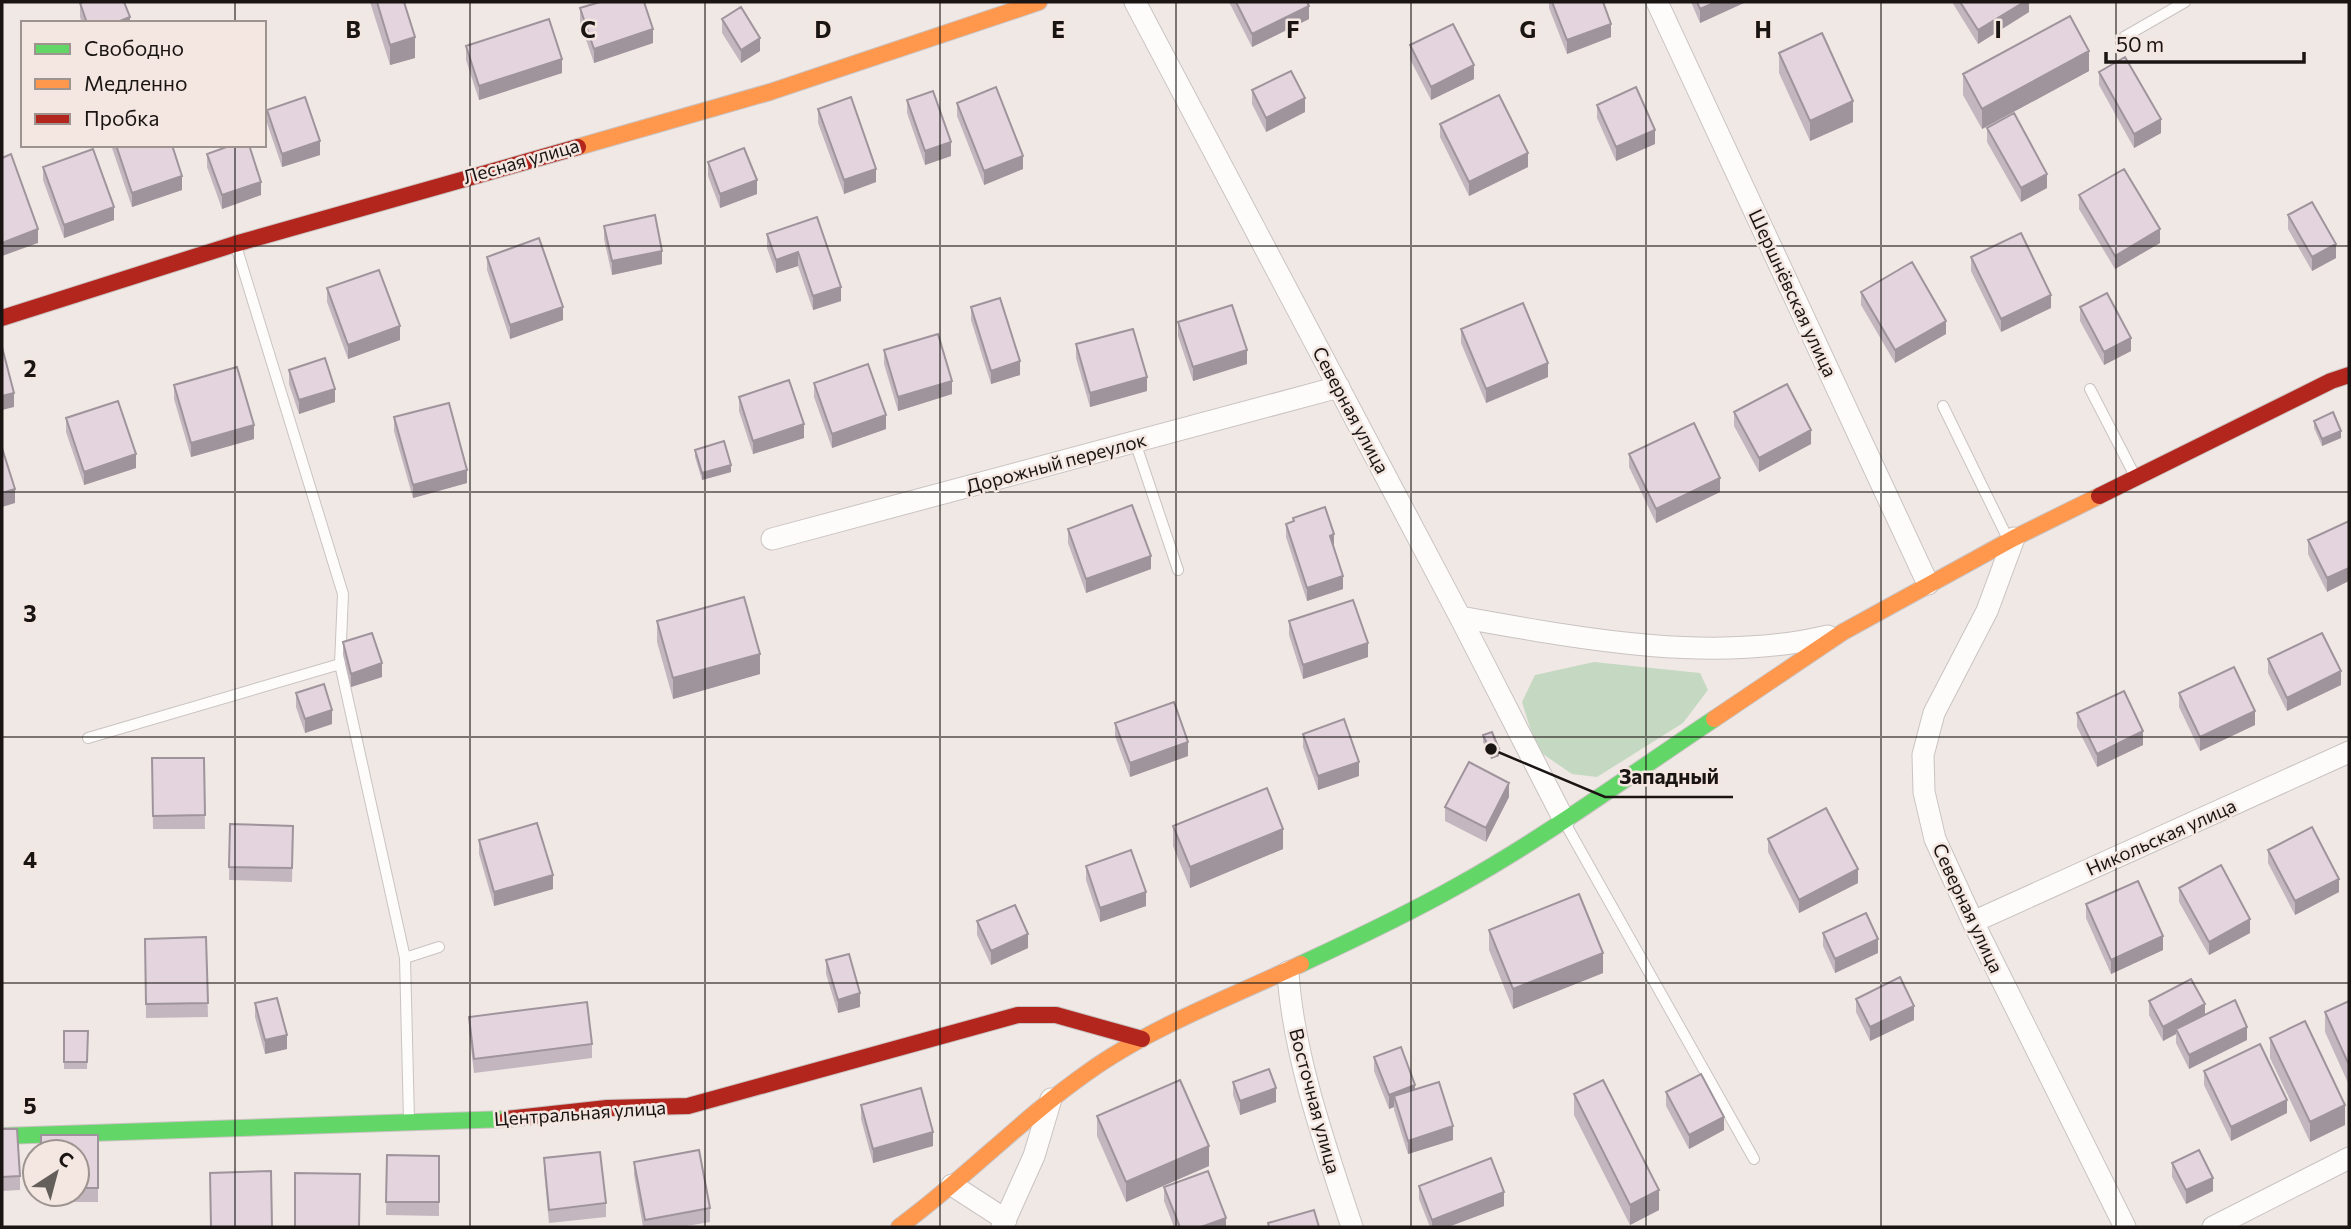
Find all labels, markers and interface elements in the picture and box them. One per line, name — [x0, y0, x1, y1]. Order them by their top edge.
text: B — [345, 15, 361, 43]
text: C — [580, 15, 596, 43]
text: D — [815, 15, 832, 43]
text: E — [1051, 15, 1065, 43]
text: F — [1286, 15, 1300, 43]
text: G — [1520, 15, 1536, 43]
text: H — [1754, 15, 1772, 43]
text: I — [1994, 15, 2002, 43]
legend — [21, 21, 266, 147]
scale bar — [2106, 21, 2304, 65]
text: 50 m — [2116, 31, 2164, 56]
text: Свободно — [84, 35, 184, 60]
text: Медленно — [84, 70, 188, 95]
text: Пробка — [84, 105, 159, 130]
street label: Лесная улица — [460, 133, 582, 188]
street label: Шершнёвская улица — [1744, 205, 1842, 380]
street label: Северная улица — [1308, 342, 1395, 477]
text: 2 — [23, 354, 37, 382]
street label: Дорожный переулок — [963, 427, 1149, 498]
text: 3 — [23, 599, 37, 627]
callout: Западный — [1605, 755, 1733, 797]
text: Западный — [1619, 763, 1719, 788]
street label: Никольская улица — [2082, 793, 2239, 880]
street label: Северная улица — [1928, 839, 2009, 976]
text: 4 — [23, 845, 37, 873]
street label: Восточная улица — [1285, 1026, 1346, 1176]
text: 5 — [23, 1091, 37, 1119]
street label: Центральная улица — [493, 1095, 667, 1130]
north arrow — [21, 1138, 91, 1208]
text: С — [54, 1146, 78, 1172]

